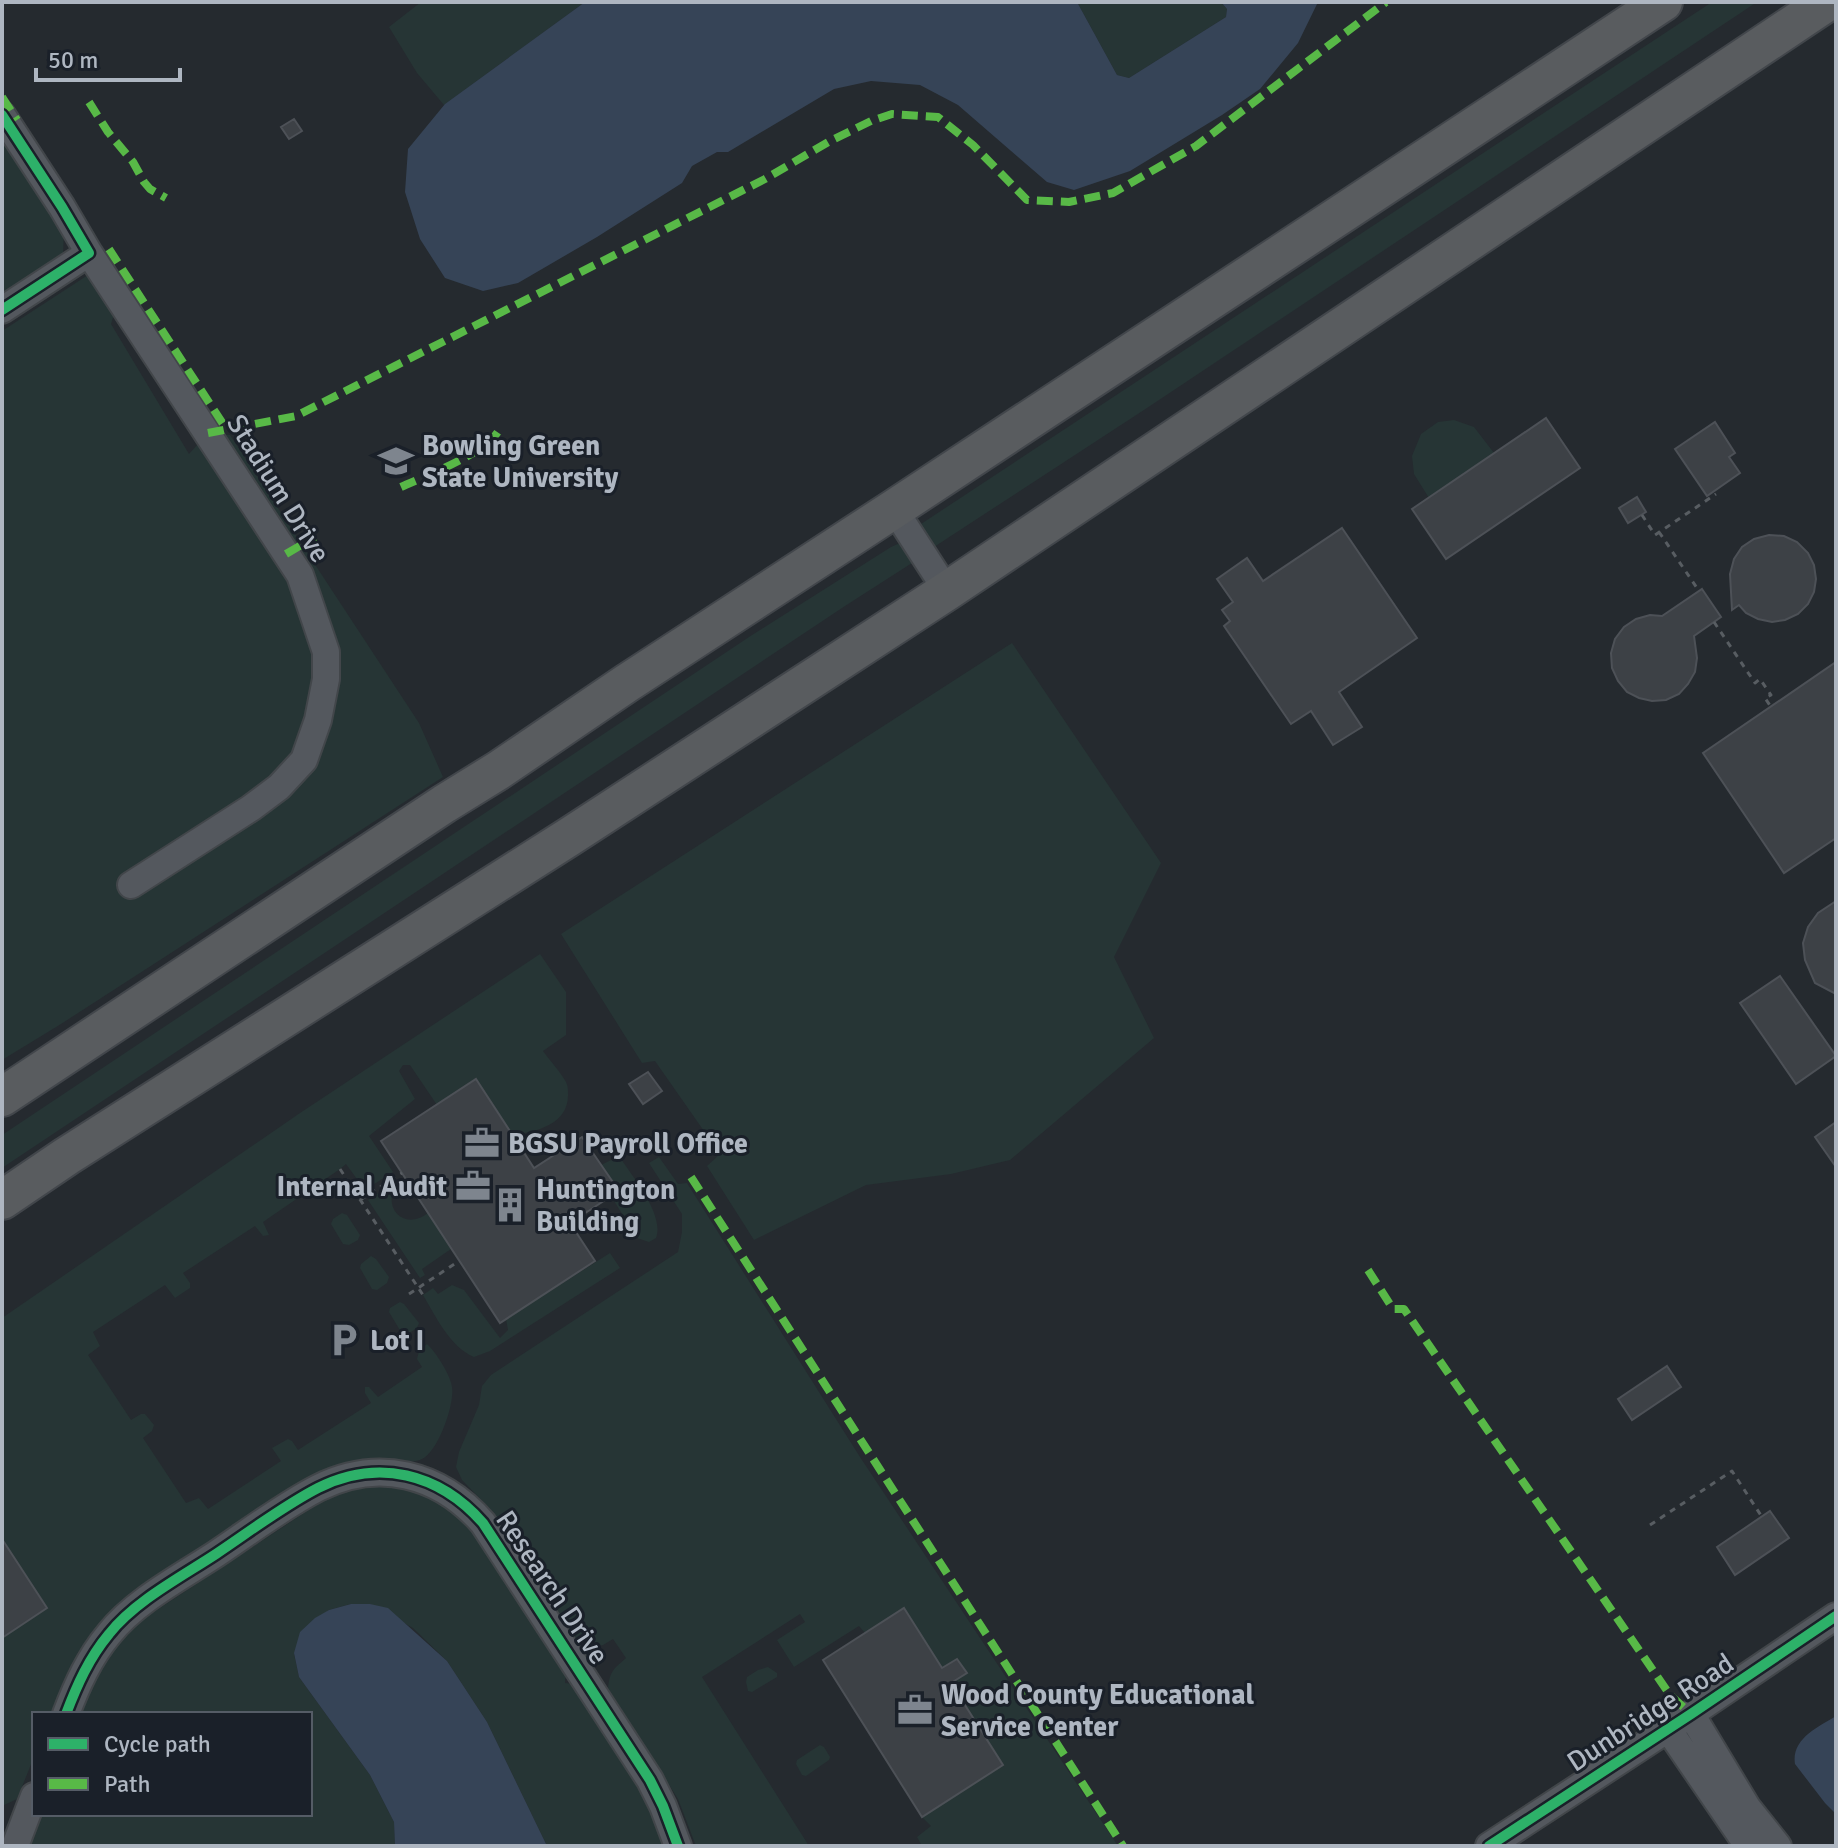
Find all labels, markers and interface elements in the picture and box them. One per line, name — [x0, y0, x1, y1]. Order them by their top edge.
scale bar — [36, 32, 180, 82]
text: 50 m — [48, 45, 98, 75]
street label: Stadium Drive — [219, 408, 337, 569]
place label: Bowling Green State University — [422, 429, 619, 495]
school or university icon: Bowling Green State University — [377, 442, 415, 480]
office icon: BGSU Payroll Office — [463, 1124, 501, 1162]
place label: BGSU Payroll Office — [508, 1127, 748, 1161]
office icon: Internal Audit — [454, 1167, 492, 1205]
place label: Internal Audit — [276, 1170, 448, 1204]
place label: Huntington Building — [536, 1173, 675, 1239]
building icon: Huntington Building — [491, 1186, 529, 1224]
parking icon: Lot I — [325, 1321, 363, 1359]
place label: Lot I — [370, 1324, 424, 1358]
street label: Research Drive — [488, 1504, 616, 1671]
street label: Dunbridge Road — [1561, 1646, 1740, 1779]
place label: Wood County Educational Service Center — [941, 1678, 1255, 1744]
office icon: Wood County Educational Service Center — [896, 1691, 934, 1729]
legend — [32, 1712, 312, 1816]
text: Cycle path — [104, 1729, 211, 1759]
text: Path — [104, 1769, 150, 1799]

